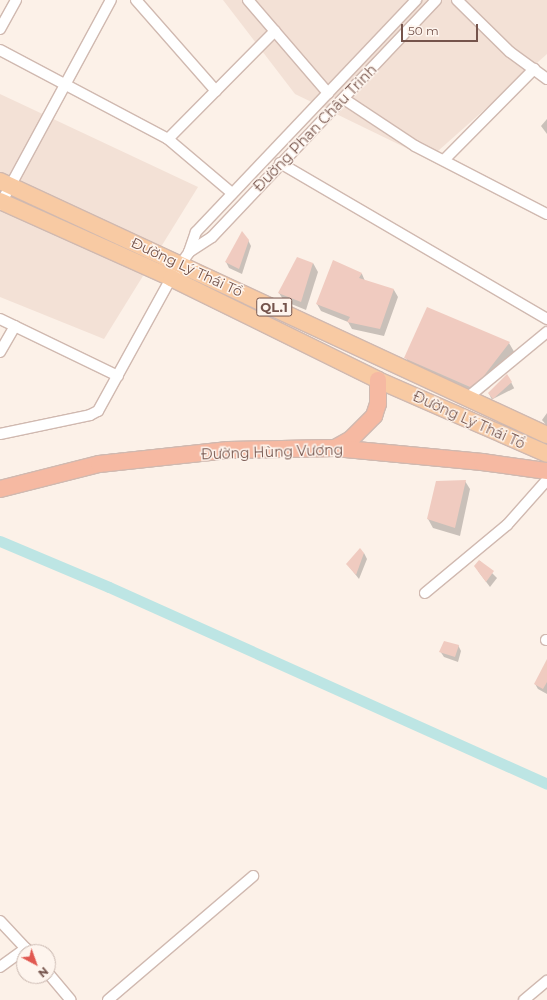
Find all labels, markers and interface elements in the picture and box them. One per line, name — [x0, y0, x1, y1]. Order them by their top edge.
scale bar — [403, 16, 480, 42]
text: 50 m — [408, 23, 439, 38]
street label: Đường Phan Châu Trinh — [250, 61, 380, 195]
street label: Đường Lý Thái Tổ — [129, 234, 245, 300]
road number: QL.1 — [256, 296, 292, 318]
street label: Đường Lý Thái Tổ — [410, 388, 528, 452]
street label: Đường Hùng Vương — [201, 441, 343, 463]
north arrow — [16, 944, 56, 984]
text: N — [35, 964, 51, 980]

